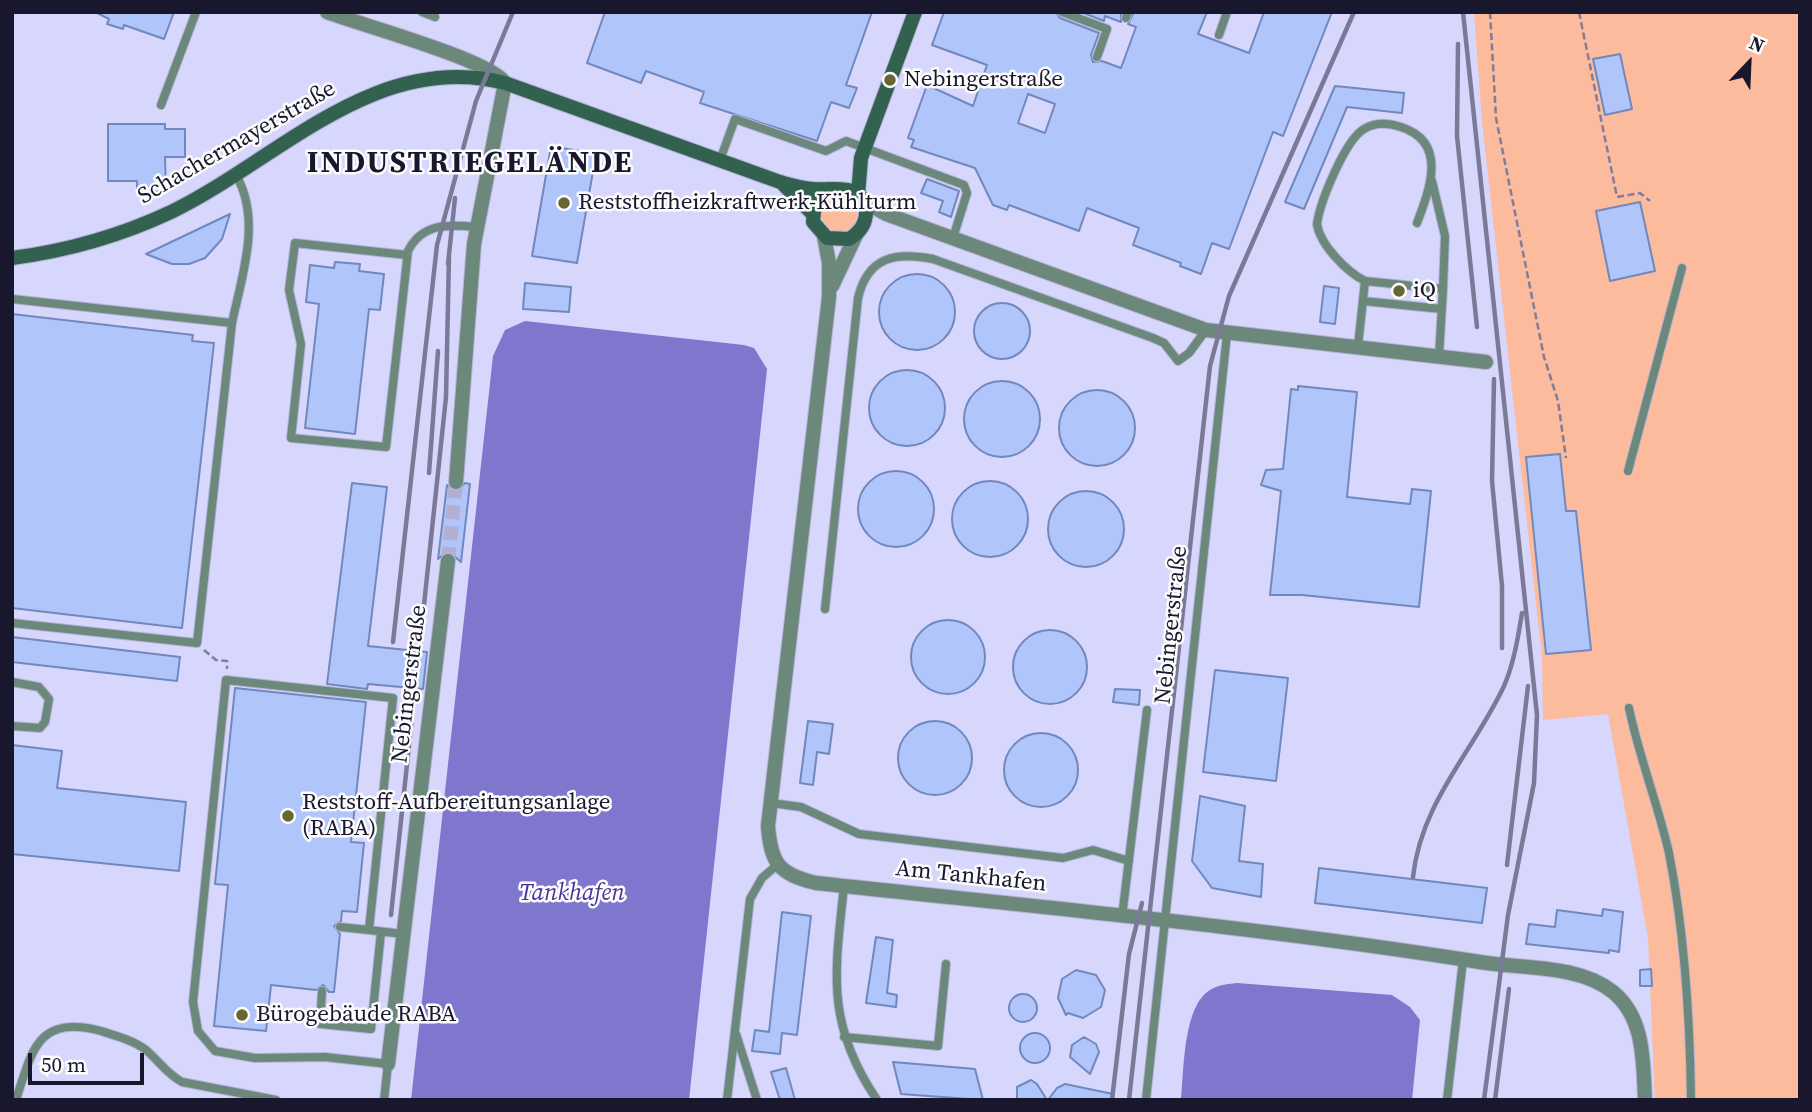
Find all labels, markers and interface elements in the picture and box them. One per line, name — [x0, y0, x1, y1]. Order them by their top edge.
north arrow — [1714, 28, 1784, 98]
text: N — [1746, 29, 1769, 58]
place label: Nebingerstraße — [904, 66, 1063, 94]
marker: Nebingerstraße — [882, 72, 898, 88]
street label: Schachermayerstraße — [133, 75, 341, 211]
district label: INDUSTRIEGELÄNDE — [309, 146, 631, 182]
place label: Reststoffheizkraftwerk-Kühlturm — [578, 189, 916, 217]
marker: Reststoffheizkraftwerk-Kühlturm — [556, 195, 572, 211]
place label: iQ — [1413, 277, 1436, 305]
marker: iQ — [1391, 283, 1407, 299]
street label: Nebingerstraße — [1150, 544, 1194, 706]
street label: Nebingerstraße — [387, 603, 433, 765]
place label: Reststoff-Aufbereitungsanlage (RABA) — [302, 789, 611, 843]
marker: Reststoff-Aufbereitungsanlage (RABA) — [280, 808, 296, 824]
street label: Am Tankhafen — [894, 855, 1048, 899]
water label: Tankhafen — [519, 880, 625, 908]
place label: Bürogebäude RABA — [256, 1001, 456, 1029]
marker: Bürogebäude RABA — [234, 1007, 250, 1023]
scale bar — [32, 1038, 147, 1082]
text: 50 m — [41, 1050, 86, 1079]

